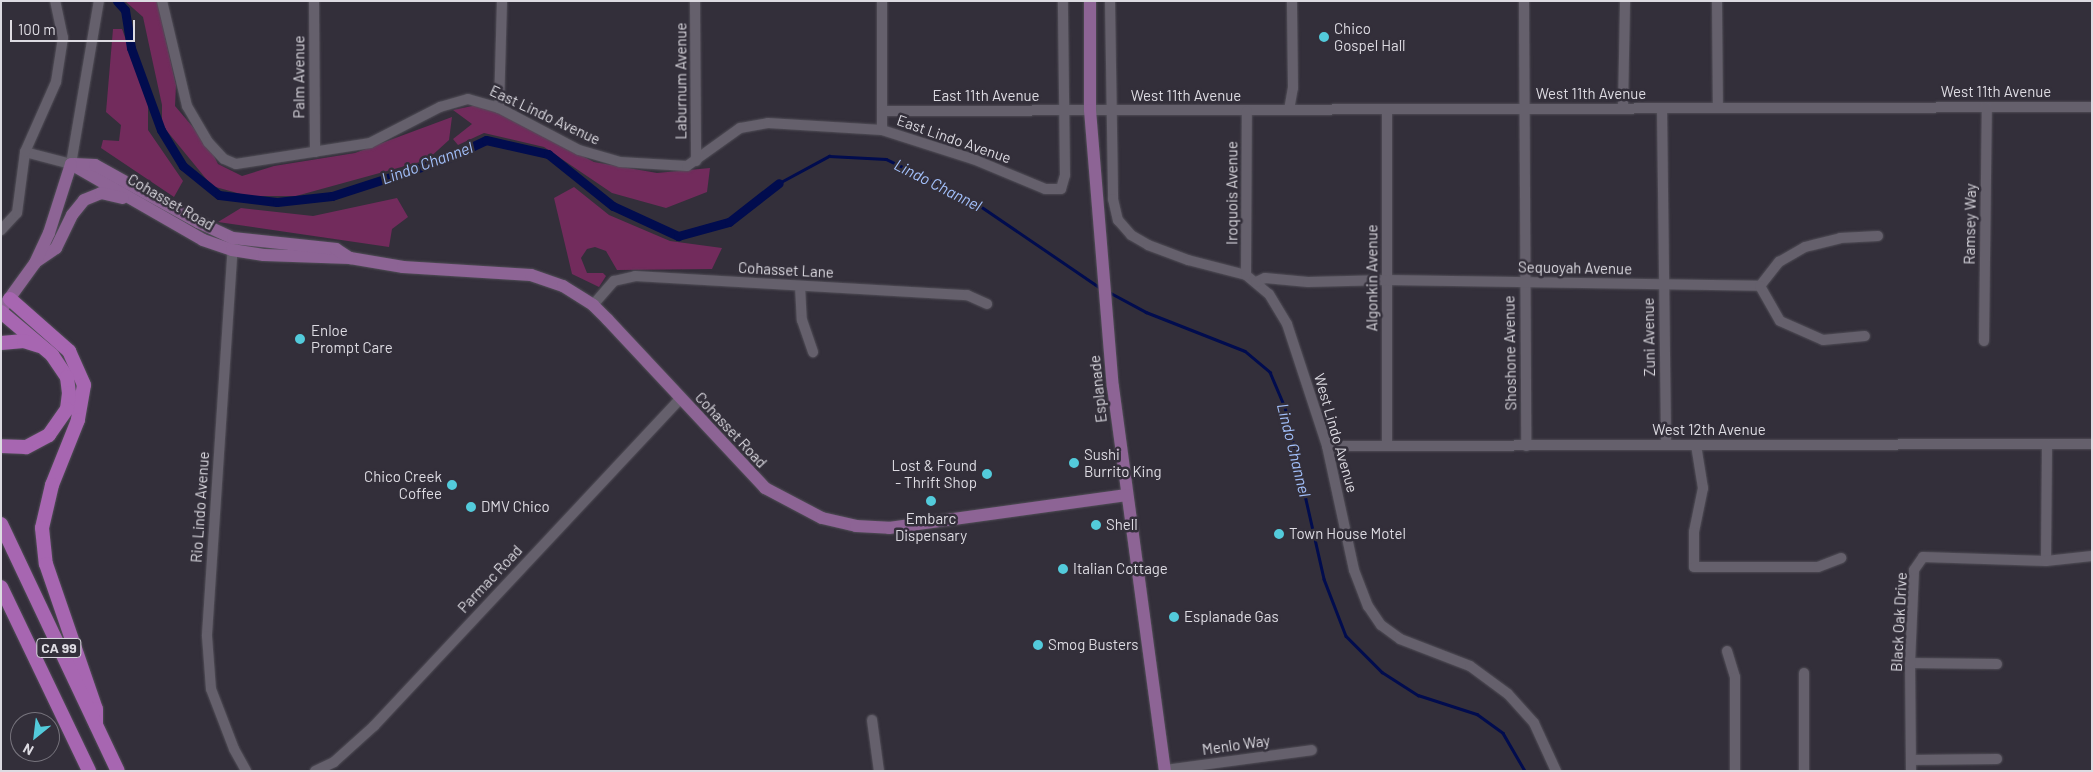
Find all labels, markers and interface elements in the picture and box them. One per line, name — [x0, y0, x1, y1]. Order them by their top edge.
scale bar — [12, 10, 138, 42]
place label: Chico Gospel Hall — [1334, 19, 1406, 54]
text: 100 m — [18, 20, 56, 38]
street label: Laburnum Avenue — [672, 22, 690, 140]
marker: Chico Gospel Hall — [1318, 31, 1330, 43]
street label: Palm Avenue — [290, 35, 308, 119]
street label: East Lindo Avenue — [487, 82, 603, 148]
street label: West 11th Avenue — [1941, 83, 2051, 101]
street label: West 11th Avenue — [1536, 85, 1646, 103]
street label: East 11th Avenue — [932, 87, 1040, 105]
street label: West 11th Avenue — [1131, 87, 1241, 105]
street label: East Lindo Avenue — [894, 111, 1014, 167]
water label: Lindo Channel — [379, 138, 475, 188]
street label: Iroquois Avenue — [1223, 141, 1241, 245]
water label: Lindo Channel — [891, 155, 985, 215]
street label: Cohasset Road — [125, 170, 217, 234]
street label: Ramsey Way — [1960, 183, 1980, 265]
street label: Algonkin Avenue — [1363, 225, 1381, 331]
street label: Sequoyah Avenue — [1518, 258, 1632, 278]
street label: Cohasset Lane — [738, 259, 834, 281]
street label: Shoshone Avenue — [1500, 295, 1520, 411]
street label: Zuni Avenue — [1639, 297, 1659, 377]
place label: Enloe Prompt Care — [311, 321, 393, 356]
marker: Enloe Prompt Care — [293, 332, 307, 346]
street label: Esplanade — [1086, 354, 1110, 424]
street label: West Lindo Avenue — [1310, 371, 1362, 495]
street label: Cohasset Road — [691, 388, 771, 472]
water label: Lindo Channel — [1273, 401, 1315, 499]
street label: West 12th Avenue — [1652, 421, 1766, 439]
place label: Sushi Burrito King — [1084, 445, 1161, 480]
street label: Rio Lindo Avenue — [187, 451, 213, 563]
place label: Lost & Found - Thrift Shop — [891, 456, 977, 491]
marker: Sushi Burrito King — [1068, 457, 1080, 469]
place label: Chico Creek Coffee — [364, 467, 442, 502]
marker: Lost & Found - Thrift Shop — [981, 468, 993, 480]
marker: Chico Creek Coffee — [446, 479, 458, 491]
marker: Embarc Dispensary — [925, 495, 937, 507]
place label: DMV Chico — [481, 498, 550, 516]
marker: DMV Chico — [465, 501, 477, 513]
place label: Embarc Dispensary — [895, 509, 967, 544]
place label: Shell — [1106, 516, 1138, 534]
marker: Shell — [1090, 519, 1102, 531]
place label: Town House Motel — [1289, 525, 1406, 543]
marker: Town House Motel — [1273, 528, 1285, 540]
street label: Parmac Road — [454, 541, 526, 617]
place label: Italian Cottage — [1073, 560, 1168, 578]
marker: Italian Cottage — [1057, 563, 1069, 575]
street label: Black Oak Drive — [1887, 572, 1911, 672]
place label: Esplanade Gas — [1184, 608, 1279, 626]
marker: Esplanade Gas — [1168, 611, 1180, 623]
road number: CA 99 — [35, 636, 83, 660]
place label: Smog Busters — [1048, 636, 1139, 654]
marker: Smog Busters — [1032, 639, 1044, 651]
north arrow — [10, 712, 60, 762]
street label: Menlo Way — [1201, 731, 1271, 759]
text: N — [20, 740, 36, 759]

